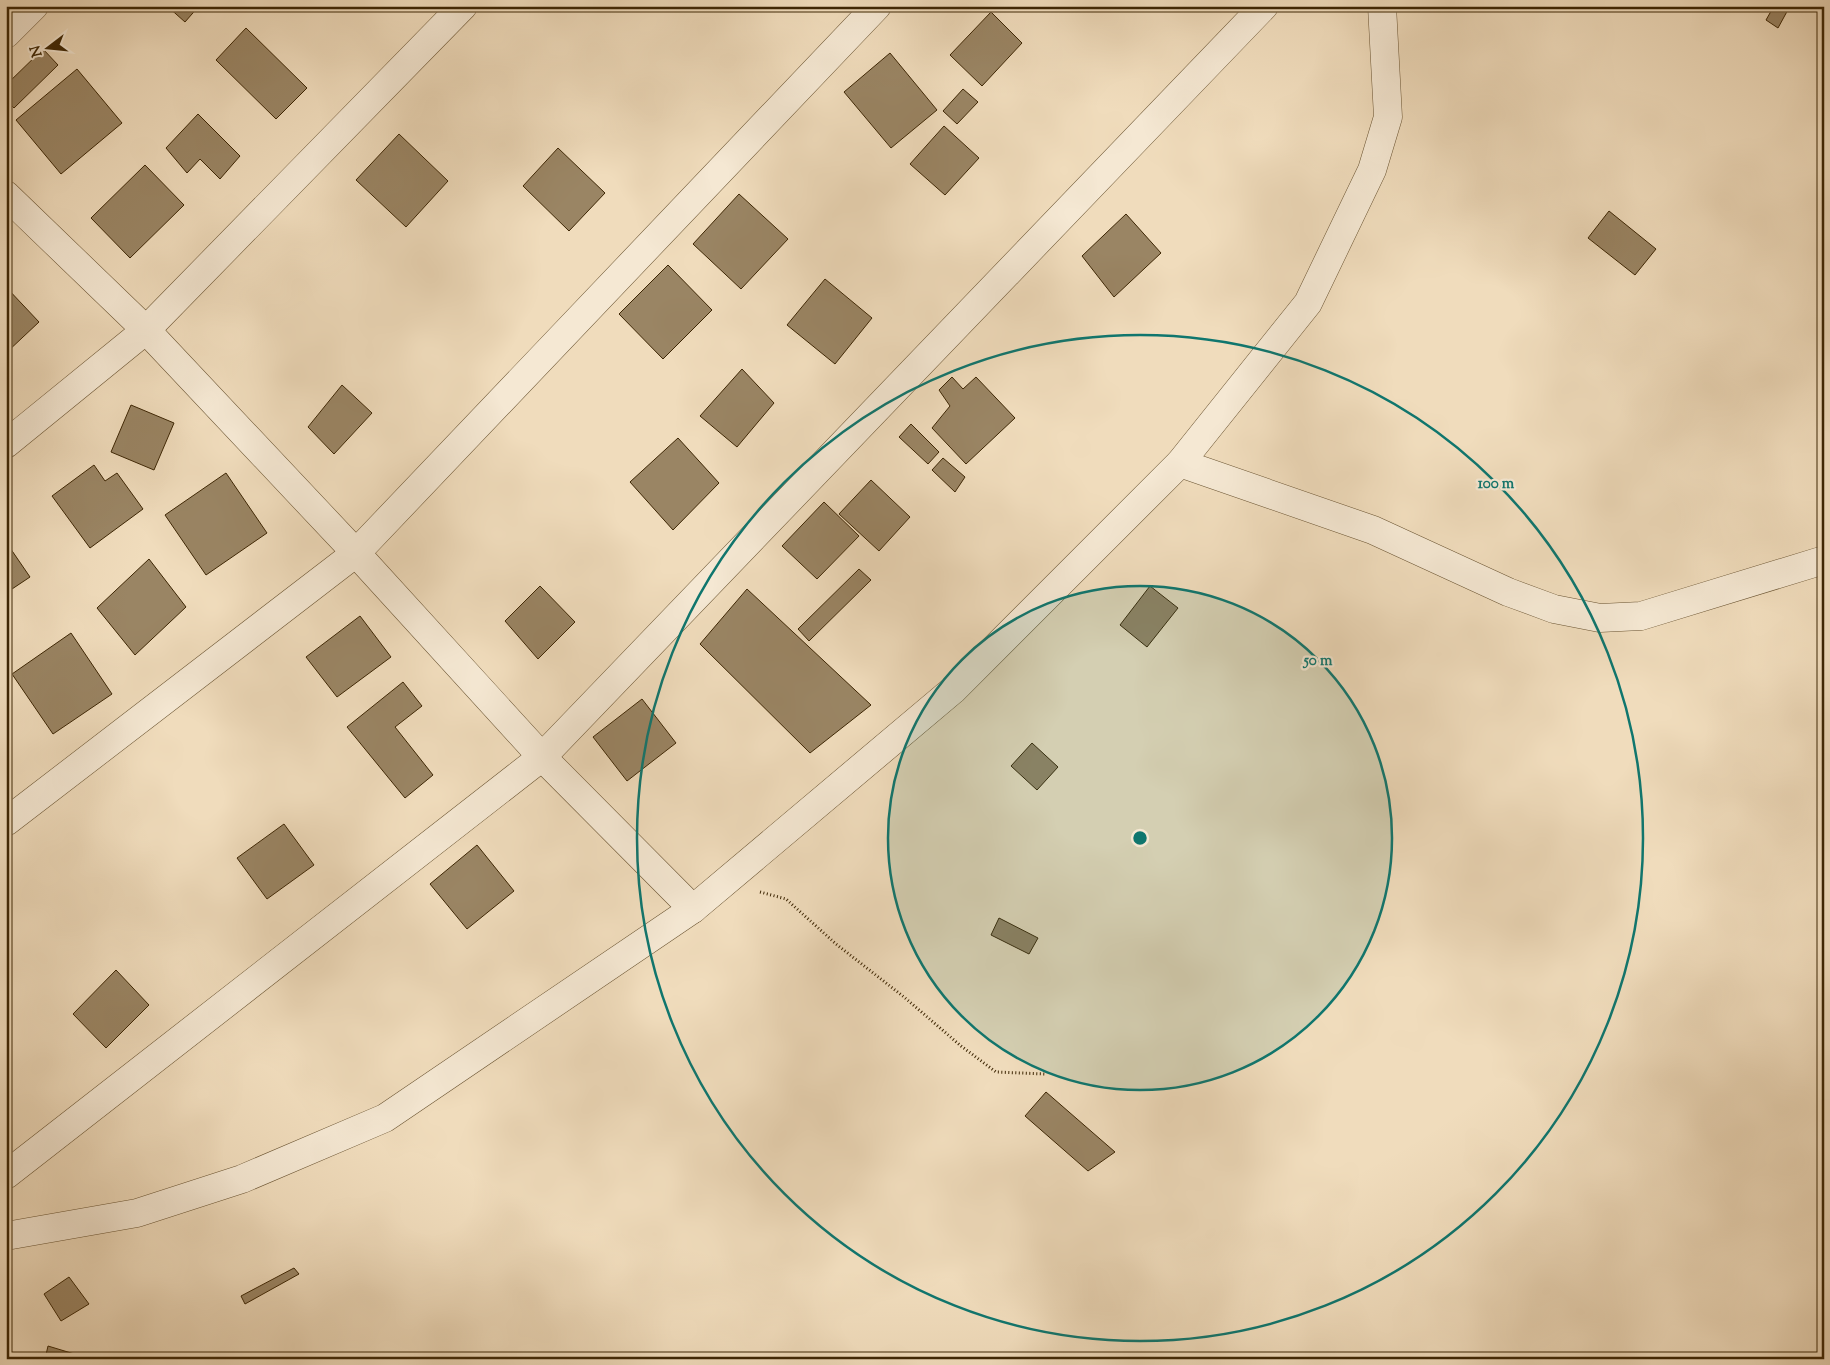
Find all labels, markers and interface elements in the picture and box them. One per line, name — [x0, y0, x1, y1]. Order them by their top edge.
north arrow — [22, 22, 72, 72]
text: N — [26, 43, 49, 59]
text: 100 m — [1478, 474, 1515, 495]
text: 50 m — [1303, 651, 1333, 672]
centre of rings — [1131, 829, 1149, 847]

